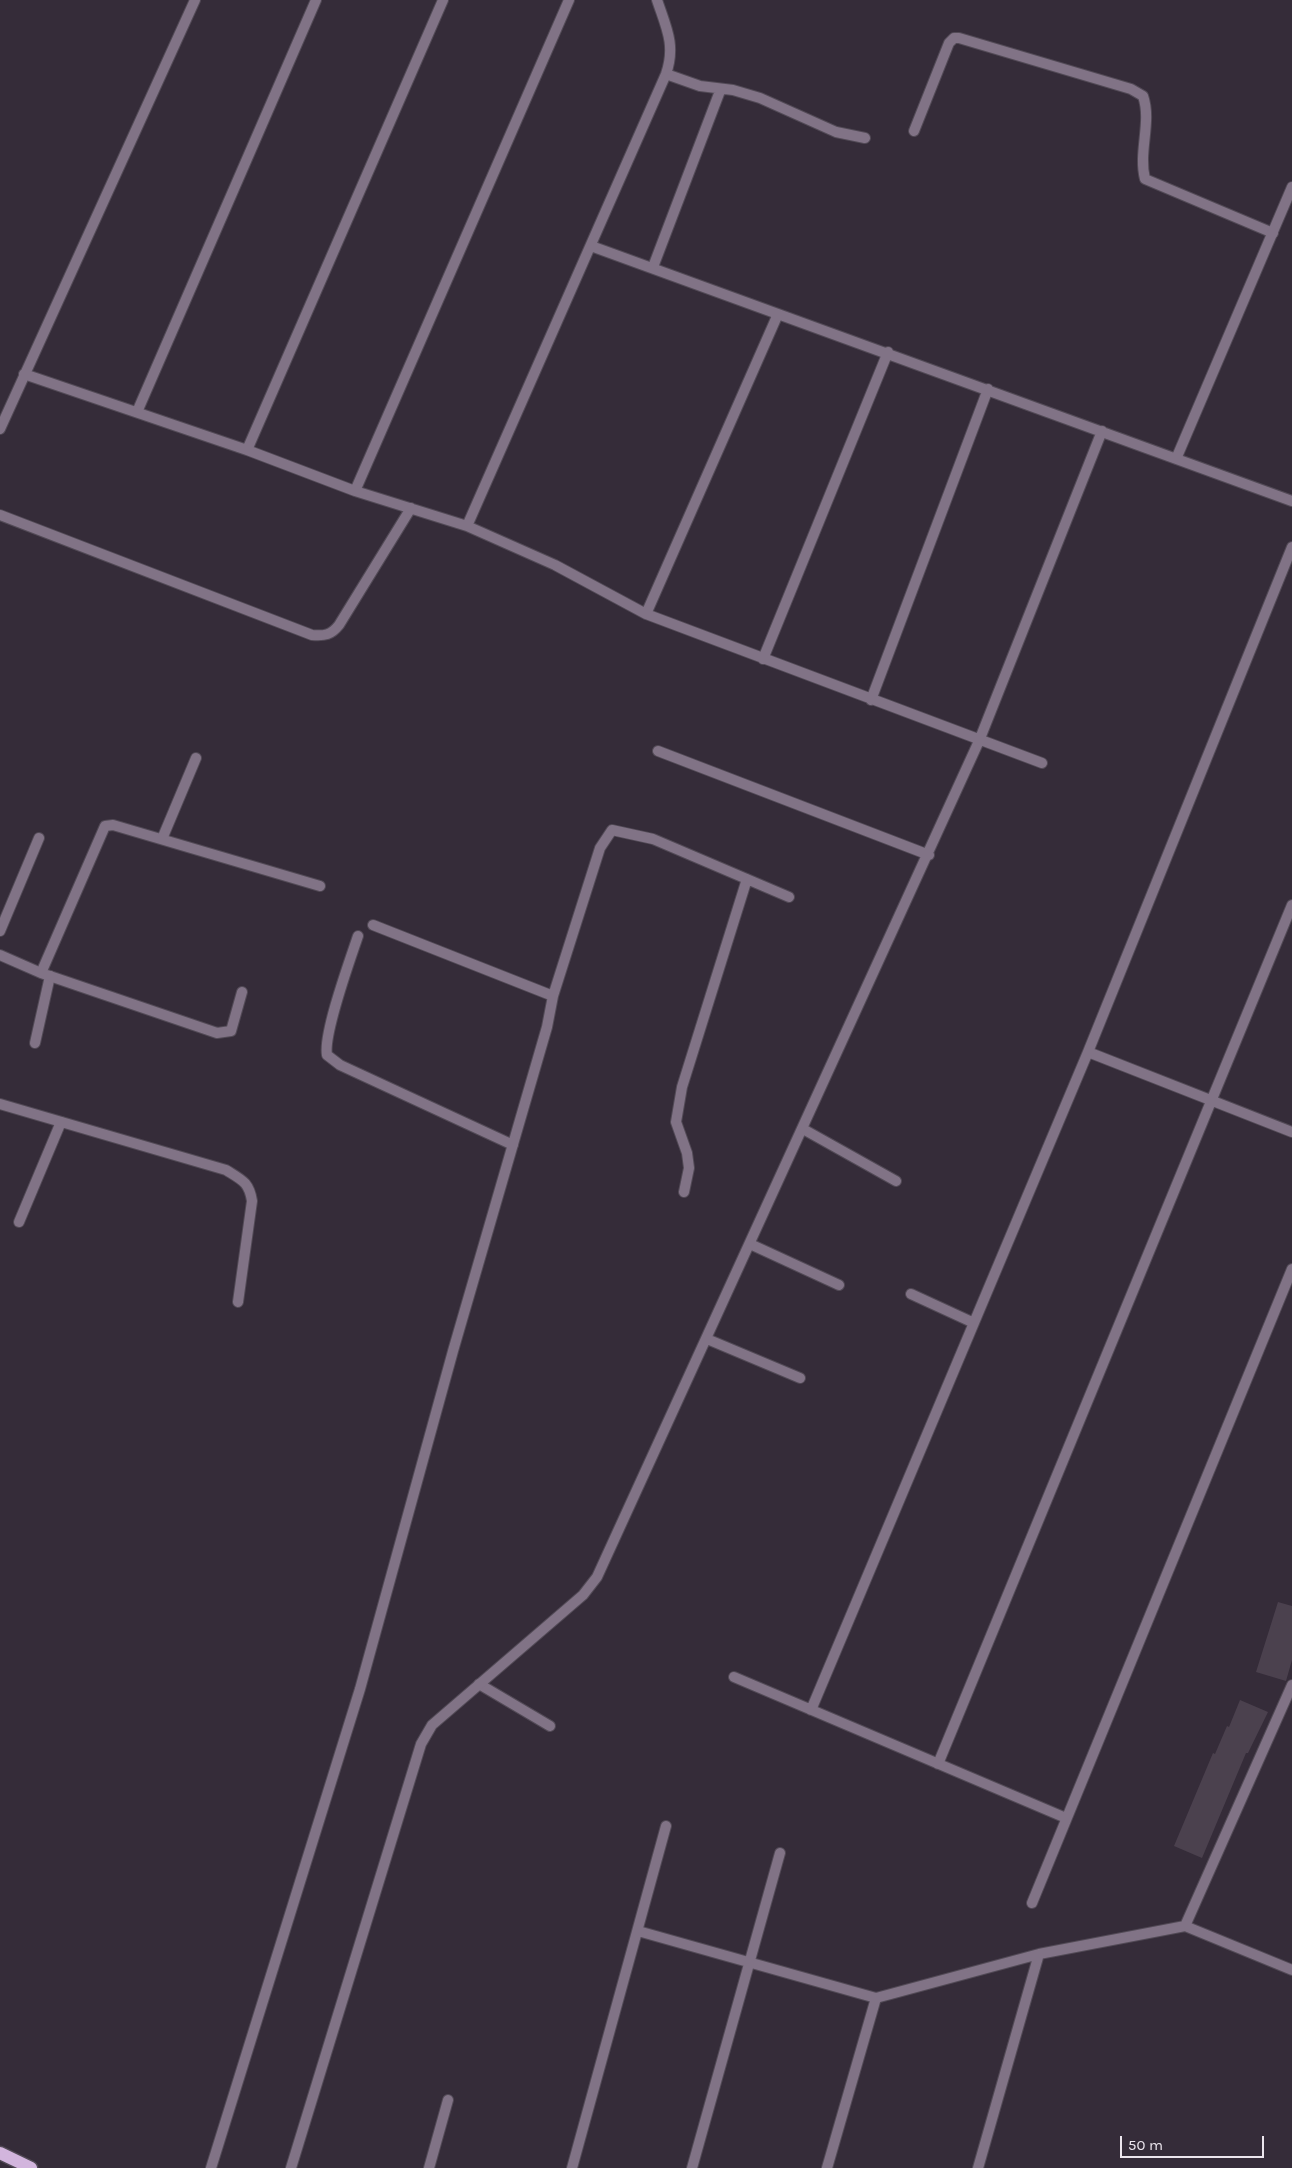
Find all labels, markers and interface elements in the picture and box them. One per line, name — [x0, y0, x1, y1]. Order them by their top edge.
scale bar — [1122, 2126, 1266, 2158]
text: 50 m — [1128, 2136, 1163, 2154]

